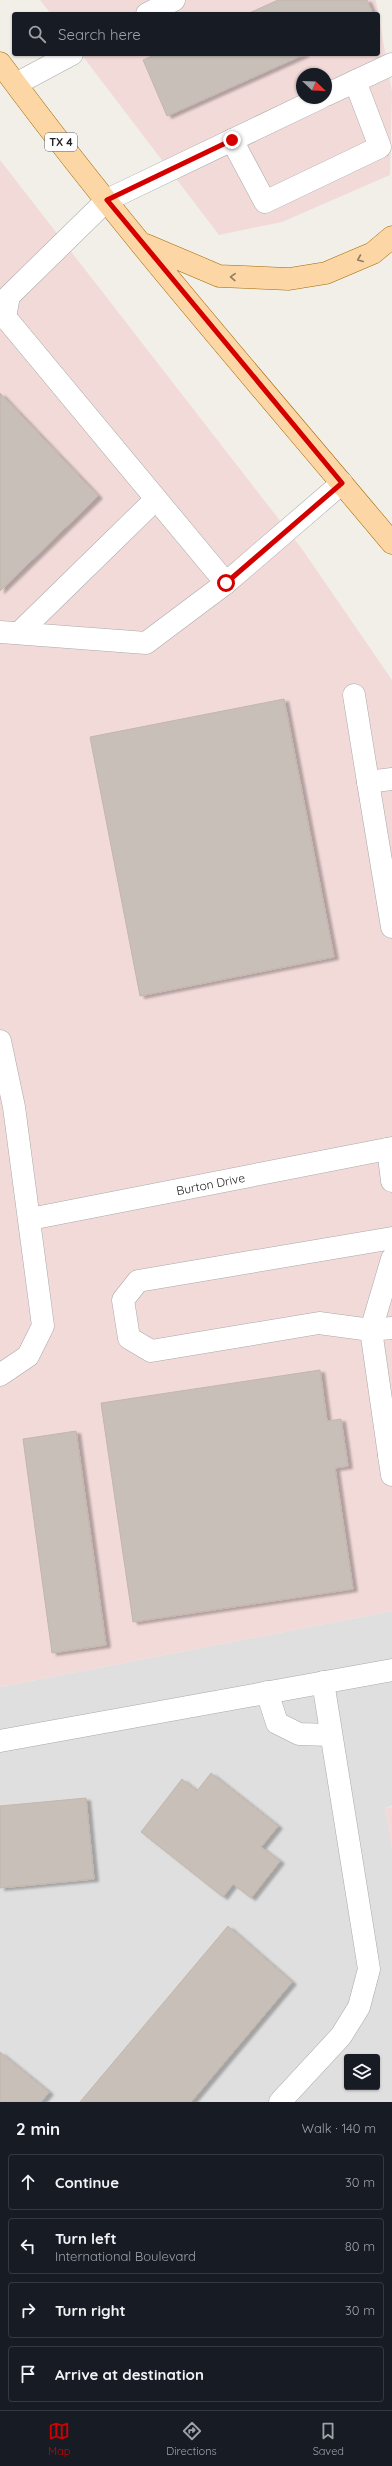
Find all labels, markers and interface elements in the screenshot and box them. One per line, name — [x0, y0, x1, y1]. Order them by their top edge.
search box — [12, 12, 380, 56]
icon: search — [26, 23, 48, 45]
text: Search here — [58, 25, 141, 44]
north arrow — [296, 68, 332, 104]
route end — [223, 131, 241, 149]
road number: TX 4 — [45, 133, 77, 151]
one-way arrow — [357, 254, 364, 262]
one-way arrow — [230, 272, 236, 281]
route start — [217, 574, 235, 592]
street label: Burton Drive — [175, 1169, 246, 1198]
map controls — [344, 2054, 380, 2090]
button: layers — [344, 2054, 380, 2090]
text: 2 min — [16, 2118, 60, 2139]
text: Walk · 140 m — [301, 2120, 376, 2136]
icon: ahead — [17, 2171, 39, 2193]
text: Continue — [55, 2173, 119, 2192]
text: 30 m — [345, 2174, 375, 2190]
text: Turn left — [55, 2229, 117, 2248]
icon: left — [17, 2235, 39, 2257]
text: 80 m — [345, 2238, 375, 2254]
text: International Boulevard — [55, 2248, 196, 2264]
icon: right — [17, 2299, 39, 2321]
text: Turn right — [55, 2301, 126, 2320]
text: 30 m — [345, 2302, 375, 2318]
icon: arrive — [17, 2363, 39, 2385]
text: Arrive at destination — [55, 2365, 204, 2384]
tab: Map — [48, 2420, 70, 2458]
tab: Directions — [166, 2420, 217, 2458]
tab: Saved — [313, 2420, 344, 2458]

